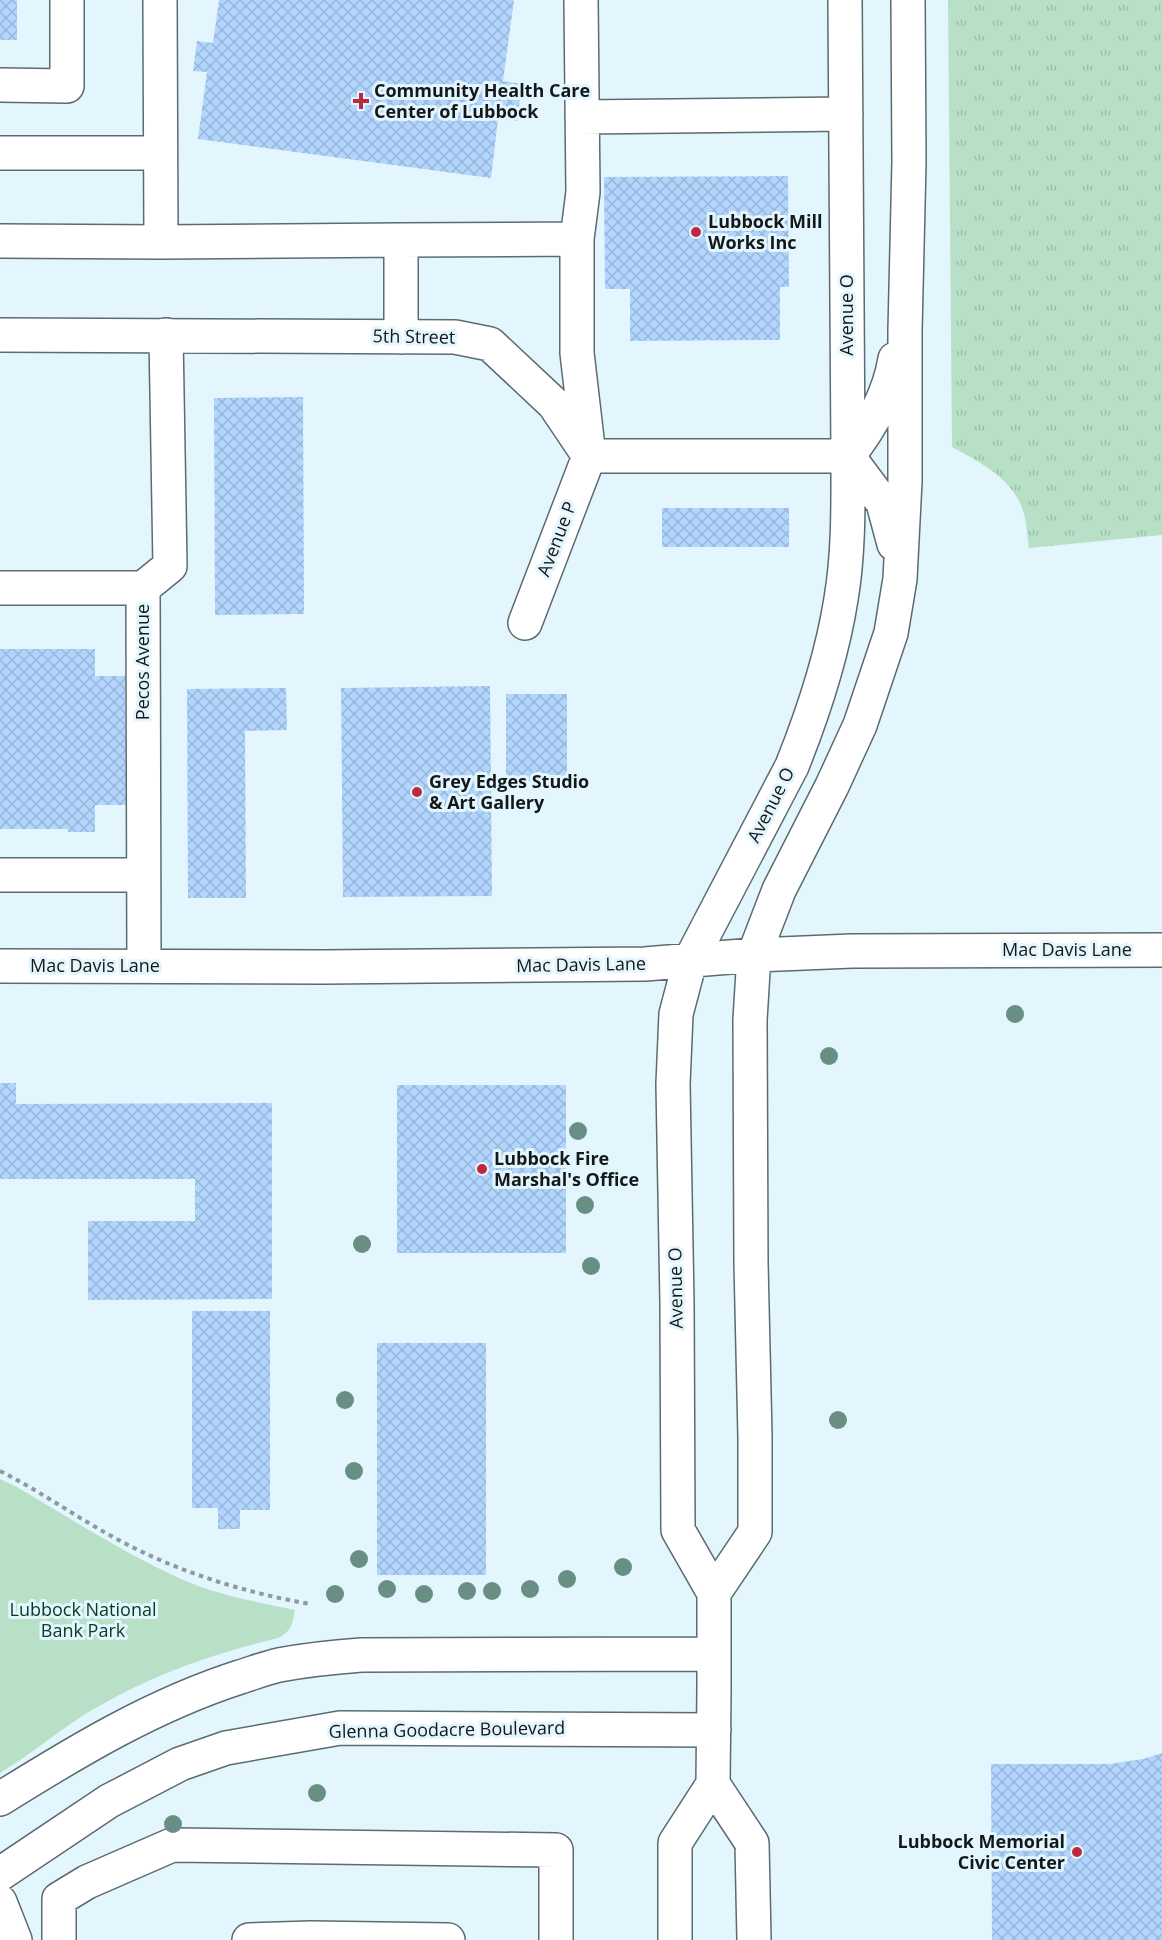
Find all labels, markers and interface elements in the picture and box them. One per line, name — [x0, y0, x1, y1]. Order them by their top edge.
place label: Community Health Care Center of Lubbock — [374, 78, 590, 123]
marker: Community Health Care Center of Lubbock — [352, 92, 370, 110]
place label: Lubbock Mill Works Inc — [708, 209, 822, 254]
marker: Lubbock Mill Works Inc — [689, 225, 703, 239]
street label: Avenue O — [834, 274, 858, 356]
street label: 5th Street — [372, 323, 456, 349]
street label: Avenue P — [531, 498, 581, 579]
street label: Pecos Avenue — [130, 604, 154, 720]
street label: Avenue O — [741, 763, 799, 846]
place label: Grey Edges Studio & Art Gallery — [429, 769, 589, 814]
marker: Grey Edges Studio & Art Gallery — [410, 785, 424, 799]
street label: Mac Davis Lane — [1002, 937, 1132, 961]
street label: Mac Davis Lane — [516, 951, 646, 977]
street label: Mac Davis Lane — [30, 953, 160, 977]
place label: Lubbock Fire Marshal's Office — [494, 1146, 639, 1191]
marker: Lubbock Fire Marshal's Office — [475, 1162, 489, 1176]
street label: Avenue O — [662, 1247, 688, 1329]
park label: Lubbock National Bank Park — [10, 1597, 156, 1642]
street label: Glenna Goodacre Boulevard — [329, 1715, 565, 1743]
place label: Lubbock Memorial Civic Center — [898, 1829, 1065, 1874]
marker: Lubbock Memorial Civic Center — [1070, 1845, 1084, 1859]

